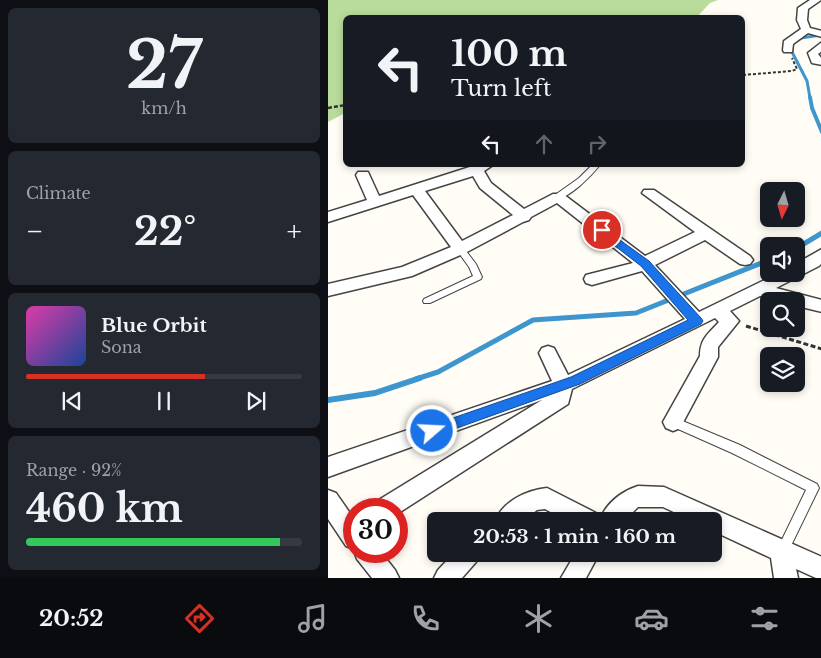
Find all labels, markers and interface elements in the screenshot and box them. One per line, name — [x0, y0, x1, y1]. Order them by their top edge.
text: 27 — [126, 25, 202, 106]
text: 100 m — [451, 32, 567, 75]
icon: left — [368, 35, 433, 100]
text: Turn left — [451, 75, 551, 102]
text: km/h — [141, 98, 187, 118]
icon: left — [477, 130, 505, 158]
icon: ahead — [530, 130, 558, 158]
icon: right — [583, 130, 611, 158]
north arrow — [760, 182, 806, 228]
map controls — [760, 182, 805, 392]
text: Climate — [26, 183, 91, 203]
text: 22° — [134, 208, 196, 255]
pin — [581, 209, 623, 251]
text: − — [26, 214, 44, 249]
text: + — [287, 214, 302, 249]
icon: arrive — [588, 216, 616, 244]
button: sound — [760, 237, 805, 282]
button: search — [760, 292, 805, 337]
text: Blue Orbit — [101, 314, 207, 337]
text: Sona — [101, 337, 142, 357]
button: layers — [760, 347, 805, 392]
icon: previous — [58, 387, 86, 415]
icon: pause — [150, 387, 178, 415]
icon: next — [242, 387, 270, 415]
position arrow — [405, 404, 457, 456]
text: Range · 92% — [26, 460, 122, 480]
text: 460 km — [26, 485, 183, 532]
speed limit sign: 30 — [343, 498, 408, 563]
text: 20:53 · 1 min · 160 m — [473, 525, 676, 548]
icon: directions — [182, 601, 217, 636]
icon: music — [295, 601, 330, 636]
icon: phone — [408, 601, 443, 636]
icon: climate — [521, 601, 556, 636]
icon: car — [634, 601, 669, 636]
icon: filters — [747, 601, 782, 636]
text: 20:52 — [39, 605, 104, 632]

